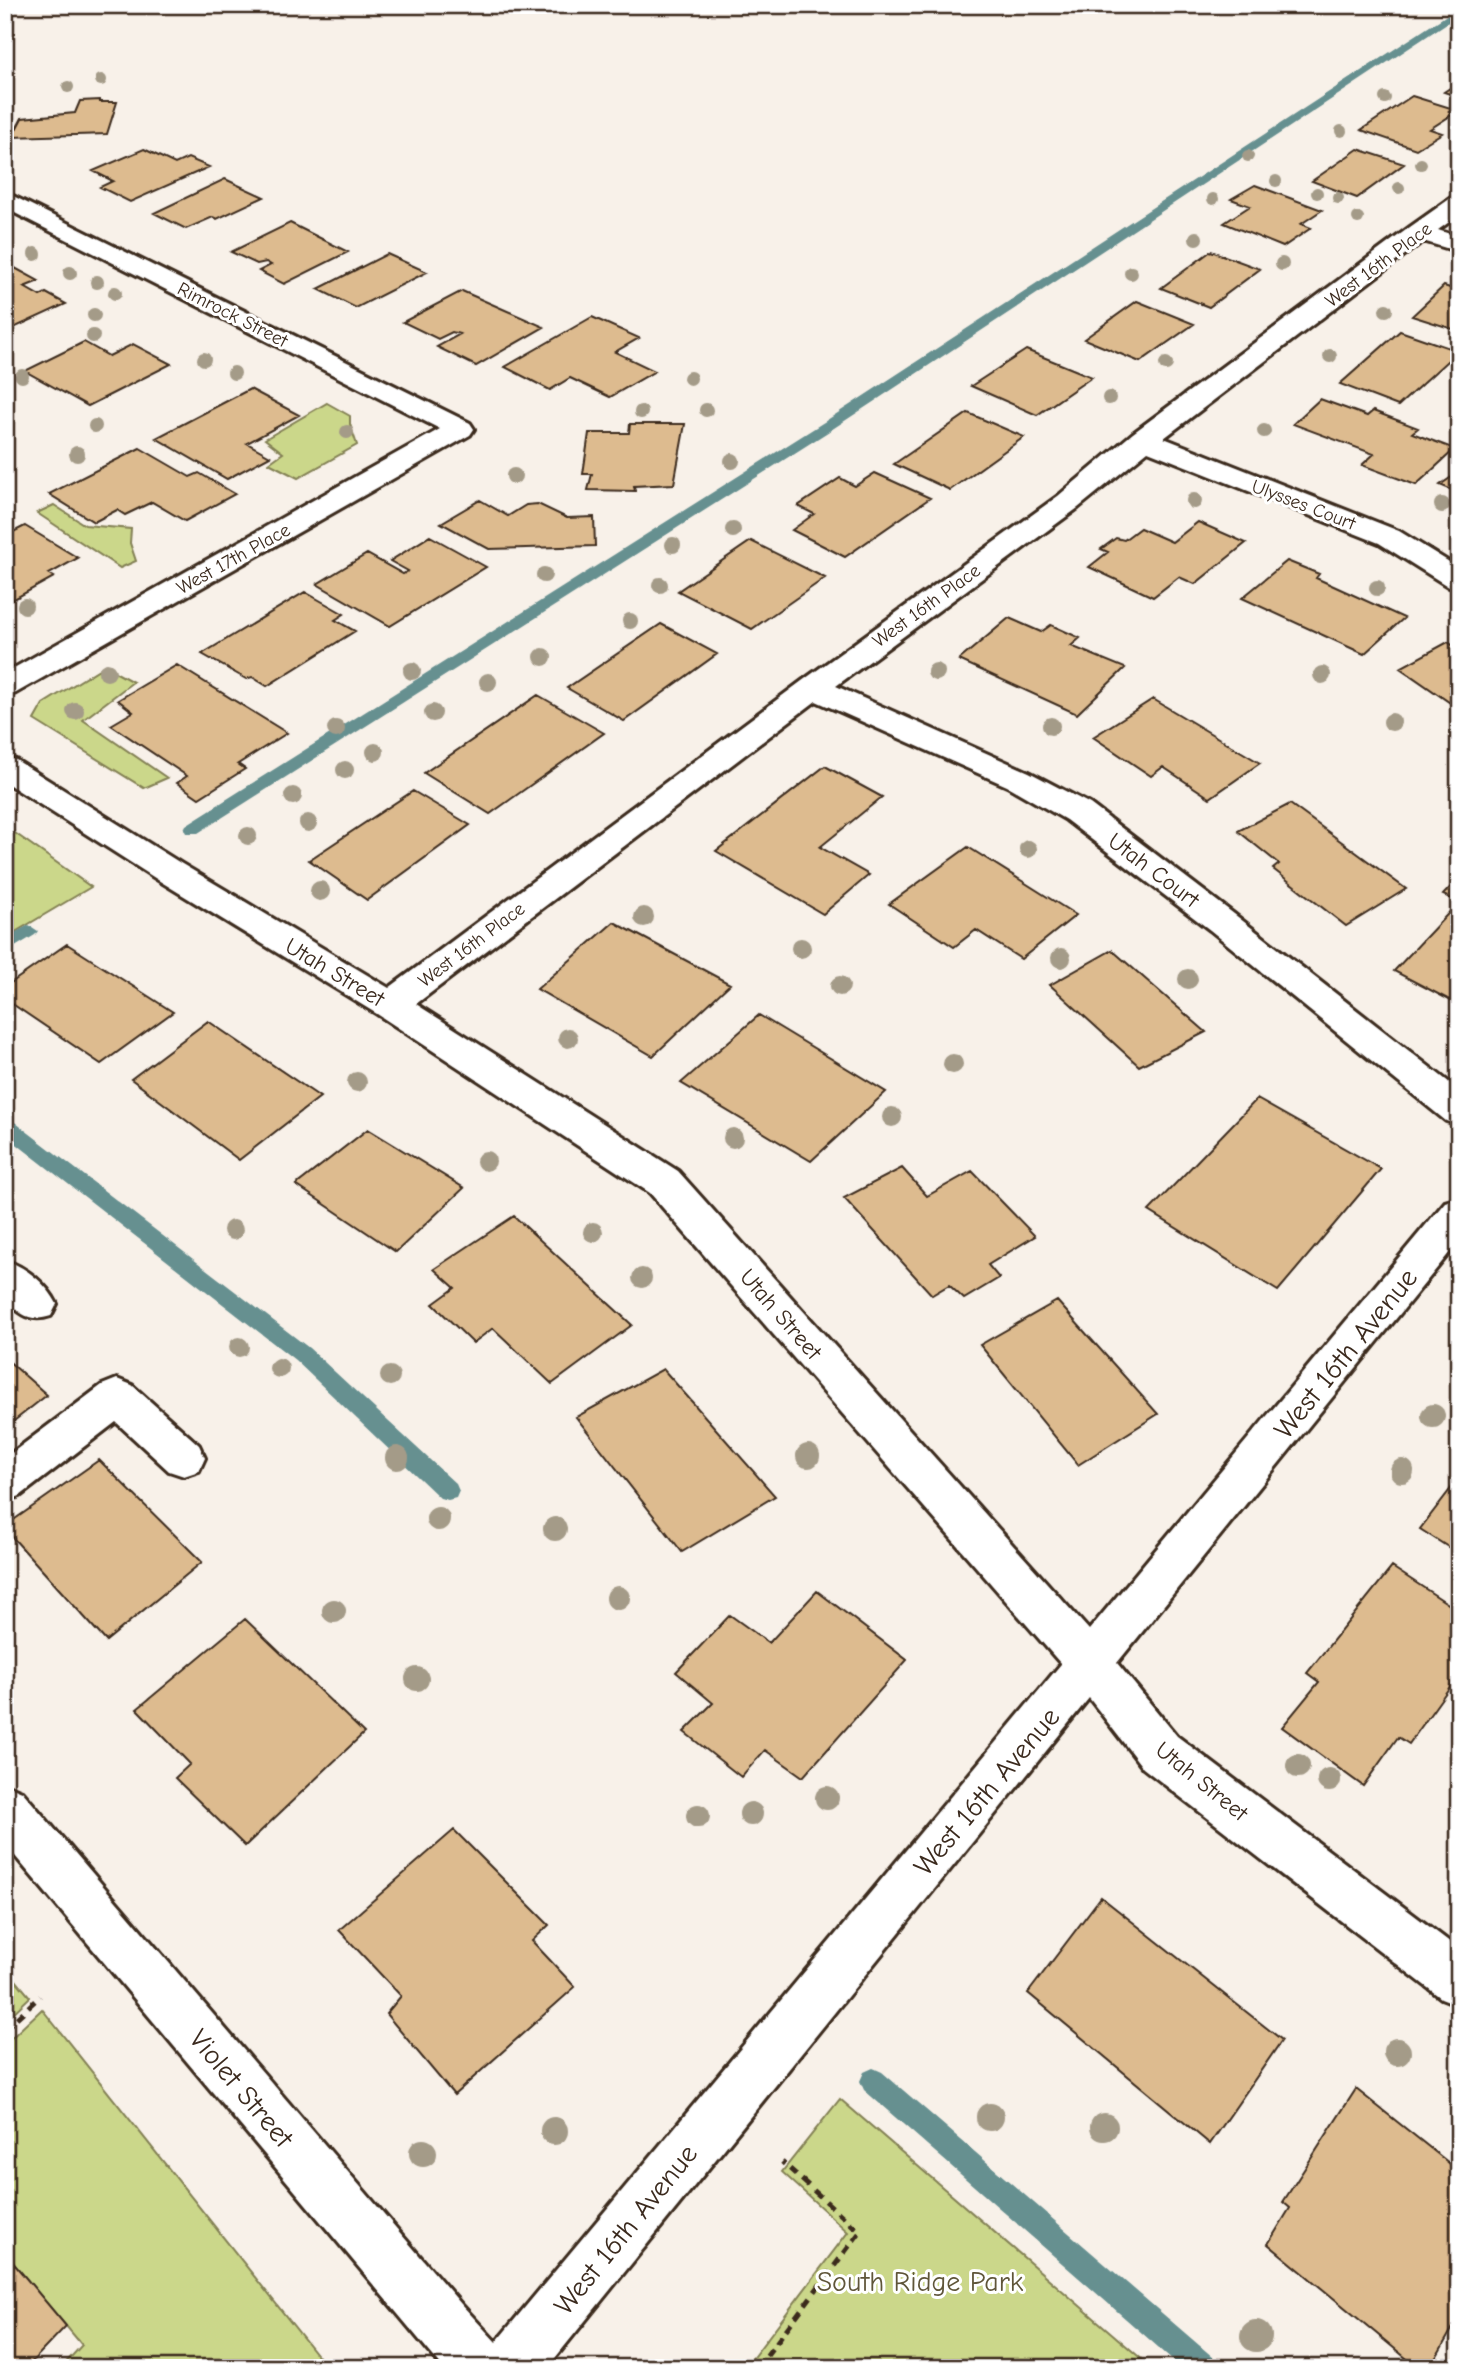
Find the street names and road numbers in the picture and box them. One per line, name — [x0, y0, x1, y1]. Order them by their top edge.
street label: West 16th Place — [1321, 218, 1436, 312]
street label: Rimrock Street — [174, 278, 292, 352]
street label: Ulysses Court — [1248, 475, 1359, 535]
street label: West 17th Place — [173, 519, 294, 599]
street label: West 16th Place — [869, 559, 985, 652]
street label: Utah Court — [1103, 827, 1206, 914]
street label: West 16th Place — [414, 898, 529, 992]
street label: Utah Street — [280, 932, 391, 1013]
street label: West 16th Avenue — [1267, 1262, 1424, 1445]
street label: Utah Street — [734, 1263, 828, 1366]
street label: West 16th Avenue — [907, 1701, 1066, 1882]
street label: Utah Street — [1150, 1736, 1255, 1828]
street label: Violet Street — [183, 2023, 300, 2155]
street label: West 16th Avenue — [547, 2138, 704, 2321]

